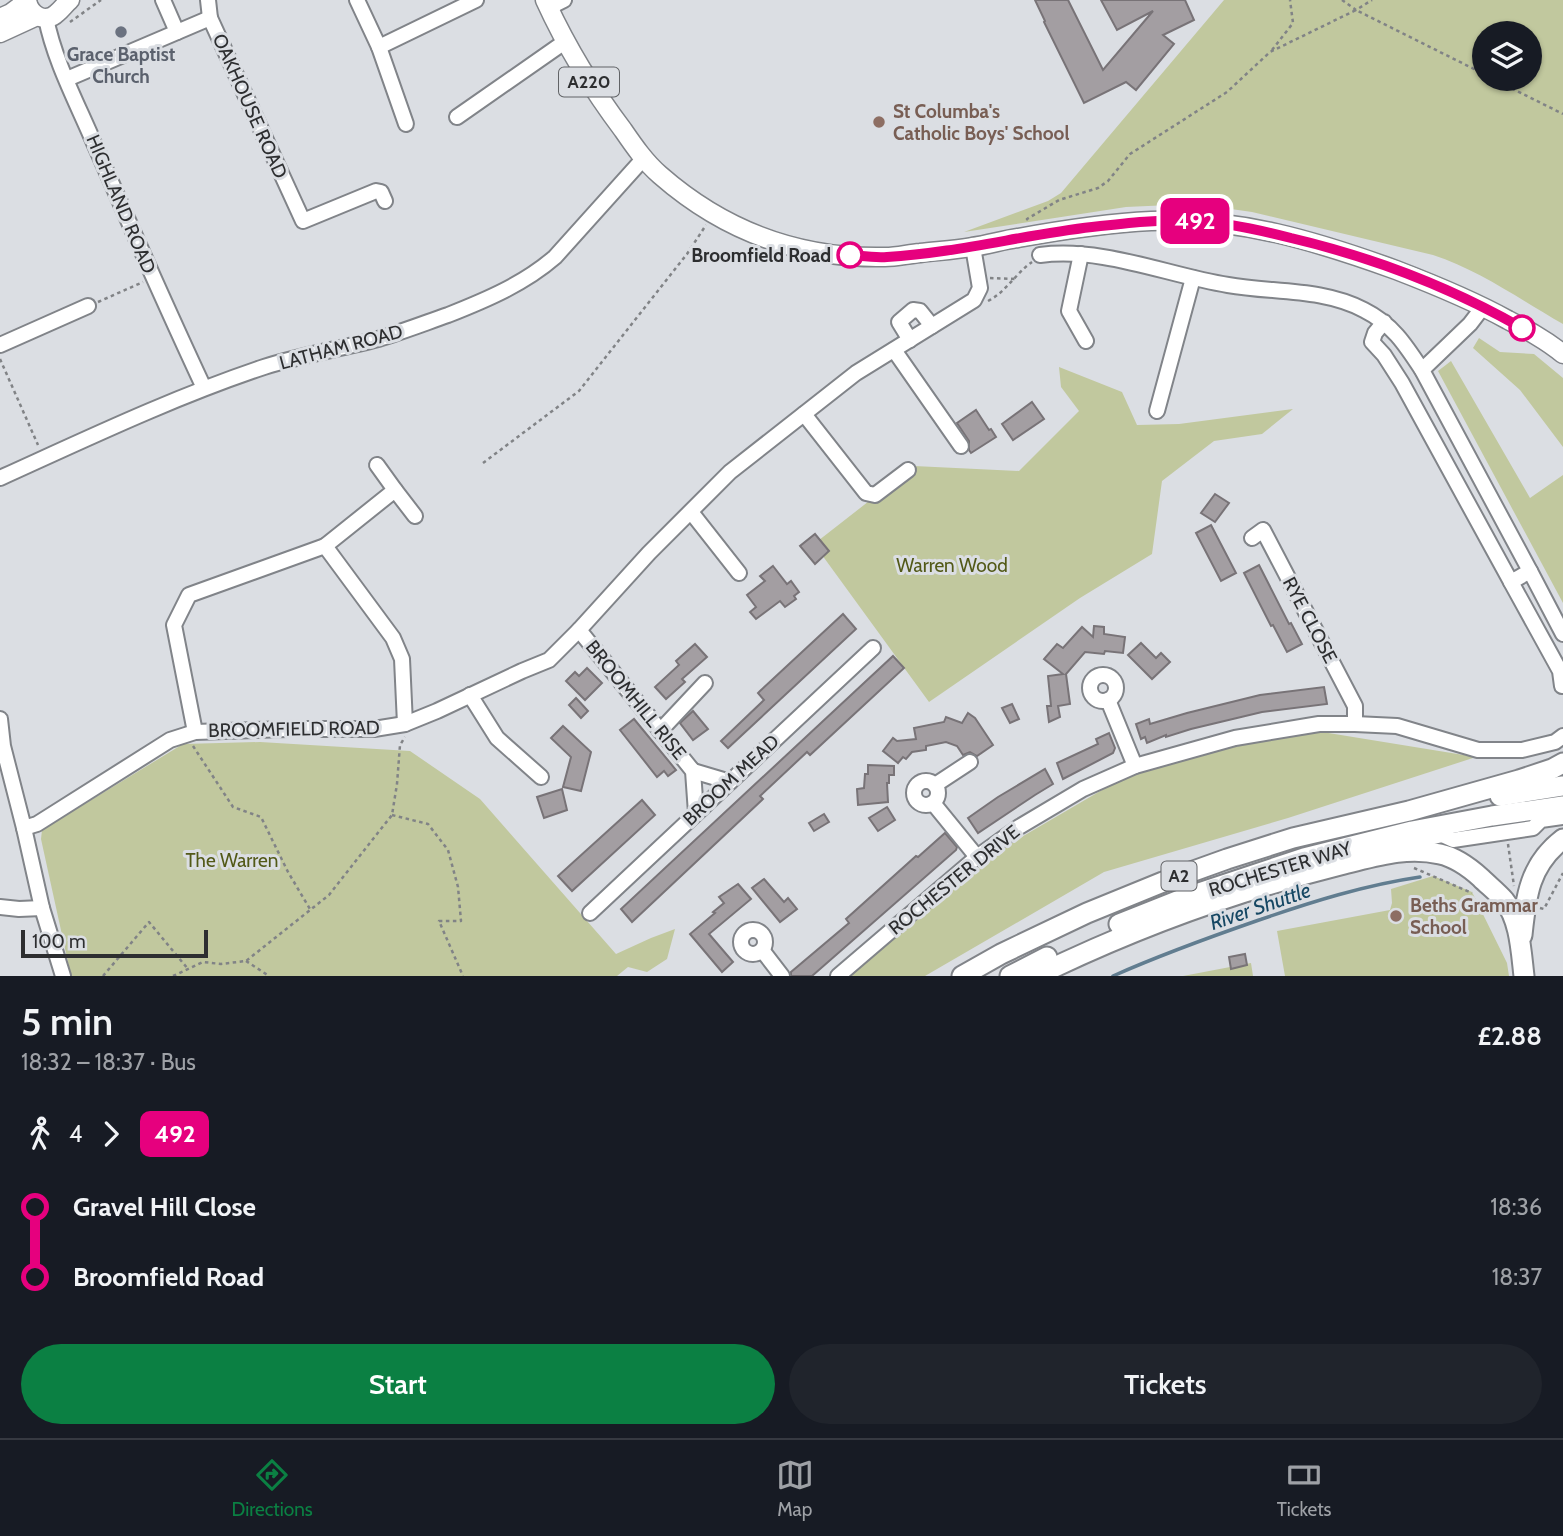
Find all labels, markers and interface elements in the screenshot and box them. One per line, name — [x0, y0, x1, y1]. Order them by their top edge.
map controls — [1472, 21, 1542, 91]
button: layers — [1472, 21, 1542, 91]
marker: Grace Baptist Church — [113, 24, 129, 40]
street label: OAKHOUSE ROAD — [208, 30, 292, 182]
place label: Grace Baptist Church — [67, 43, 176, 88]
road number: A220 — [559, 68, 619, 96]
place label: St Columba's Catholic Boys' School — [893, 100, 1069, 145]
marker: St Columba's Catholic Boys' School — [871, 114, 887, 130]
street label: HIGHLAND ROAD — [81, 131, 161, 277]
line badge: 492 — [1155, 198, 1235, 244]
text: 492 — [1174, 206, 1216, 235]
marker: Broomfield Road — [837, 242, 863, 268]
place label: Broomfield Road — [691, 244, 831, 267]
unlabelled marker — [1509, 315, 1535, 341]
street label: LATHAM ROAD — [277, 319, 405, 374]
park label: Warren Wood — [896, 554, 1008, 577]
street label: RYE CLOSE — [1278, 573, 1342, 667]
street label: BROOMHILL RISE — [581, 636, 691, 764]
street label: BROOMFIELD ROAD — [208, 716, 380, 742]
street label: BROOM MEAD — [678, 730, 784, 830]
street label: ROCHESTER DRIVE — [884, 820, 1024, 940]
street label: ROCHESTER WAY — [1206, 836, 1354, 902]
park label: The Warren — [186, 849, 278, 872]
road number: A2 — [1162, 862, 1196, 890]
water label: River Shuttle — [1206, 877, 1314, 935]
place label: Beths Grammar School — [1410, 894, 1539, 939]
marker: Beths Grammar School — [1388, 908, 1404, 924]
scale bar — [21, 927, 208, 959]
text: 100 m — [32, 930, 86, 953]
text: 5 min — [21, 998, 113, 1045]
text: £2.88 — [1478, 1020, 1542, 1052]
text: 18:32 – 18:37 · Bus — [21, 1048, 196, 1076]
icon: walk — [21, 1115, 59, 1153]
icon: forward — [92, 1115, 130, 1153]
text: 492 — [154, 1119, 195, 1148]
text: 4 — [69, 1120, 82, 1148]
text: Gravel Hill Close — [73, 1191, 256, 1223]
text: 18:36 — [1490, 1193, 1542, 1221]
text: Broomfield Road — [73, 1261, 264, 1293]
text: 18:37 — [1492, 1263, 1542, 1291]
button: Start — [21, 1344, 775, 1424]
button: Tickets — [789, 1344, 1542, 1424]
tab: Directions — [232, 1456, 313, 1521]
tab: Map — [776, 1456, 814, 1521]
tab: Tickets — [1277, 1456, 1331, 1521]

